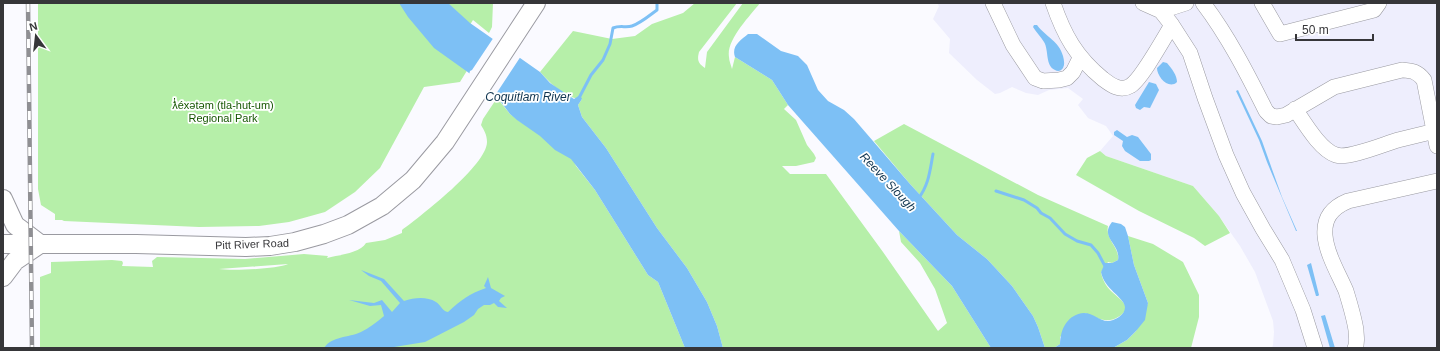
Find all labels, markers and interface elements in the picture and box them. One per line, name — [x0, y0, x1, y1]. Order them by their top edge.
north arrow — [16, 16, 56, 56]
scale bar — [1296, 16, 1373, 42]
text: N — [28, 20, 39, 33]
text: 50 m — [1302, 23, 1329, 37]
water label: Coquitlam River — [485, 90, 572, 104]
park label: ƛ̓éxətəm (tla-hut-um) Regional Park — [172, 98, 274, 124]
water label: Reeve Slough — [857, 150, 919, 215]
street label: Pitt River Road — [215, 237, 289, 251]

